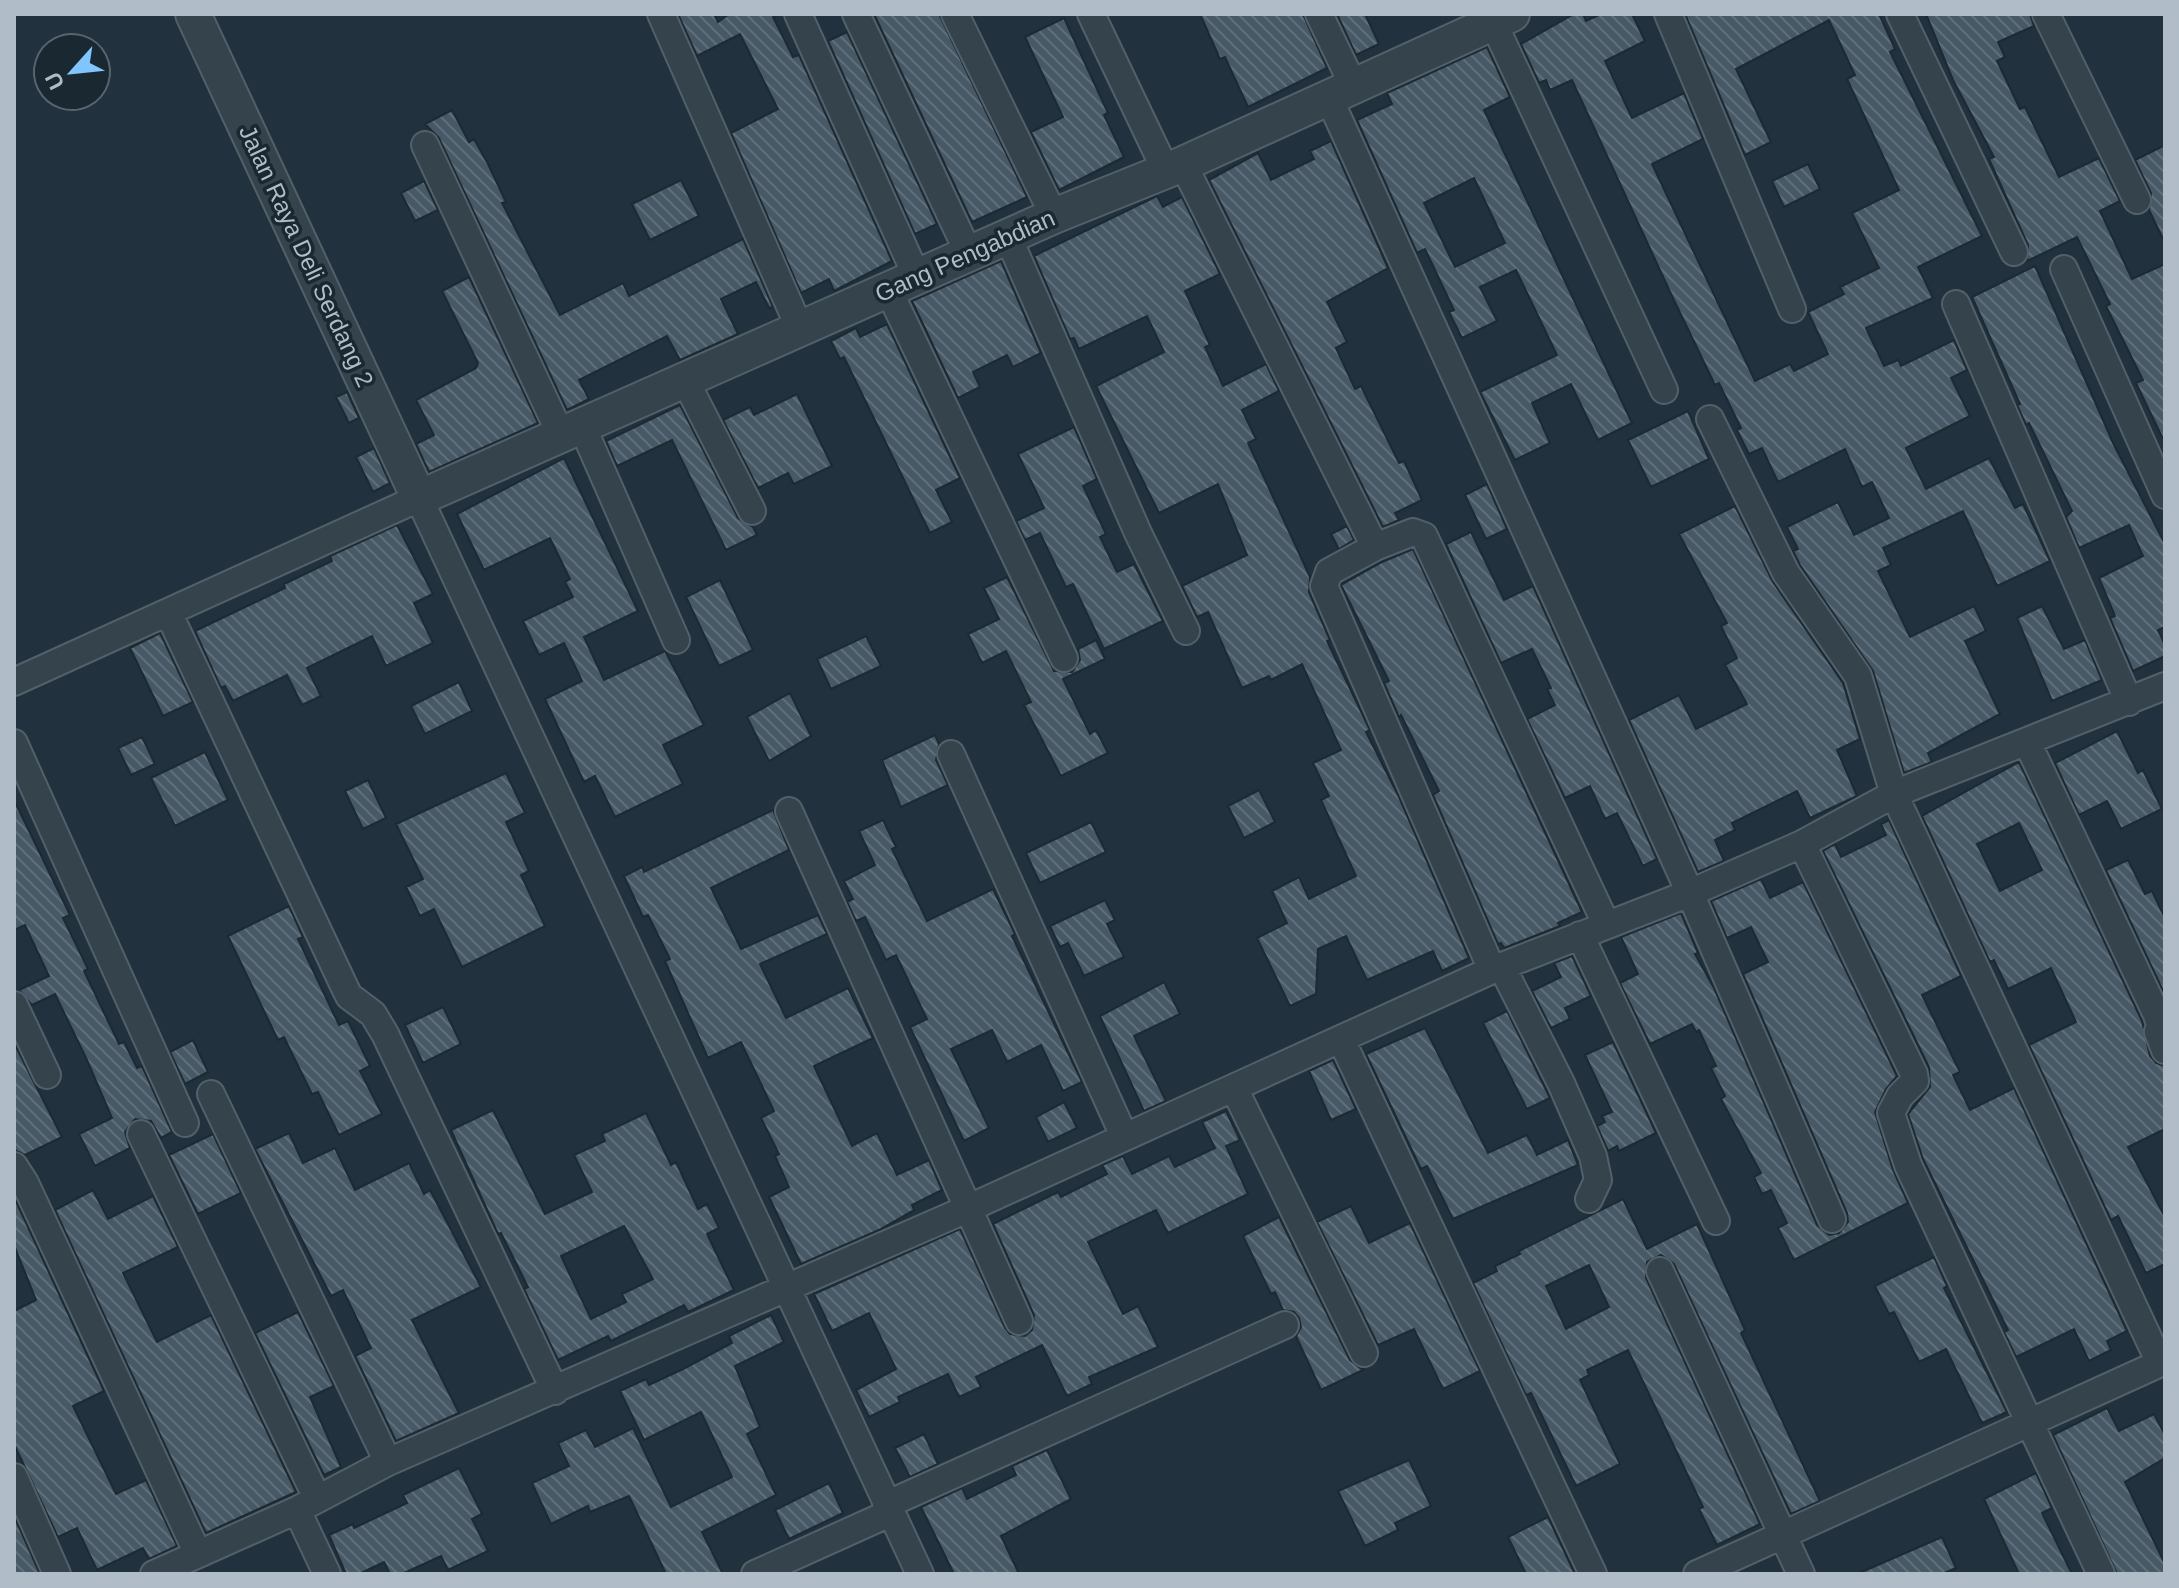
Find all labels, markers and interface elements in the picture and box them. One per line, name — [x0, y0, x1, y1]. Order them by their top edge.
north arrow — [32, 32, 112, 112]
text: U — [40, 68, 69, 94]
street label: Jalan Raya Deli Serdang 2 — [234, 121, 379, 391]
street label: Gang Pengabdian — [871, 204, 1059, 307]

